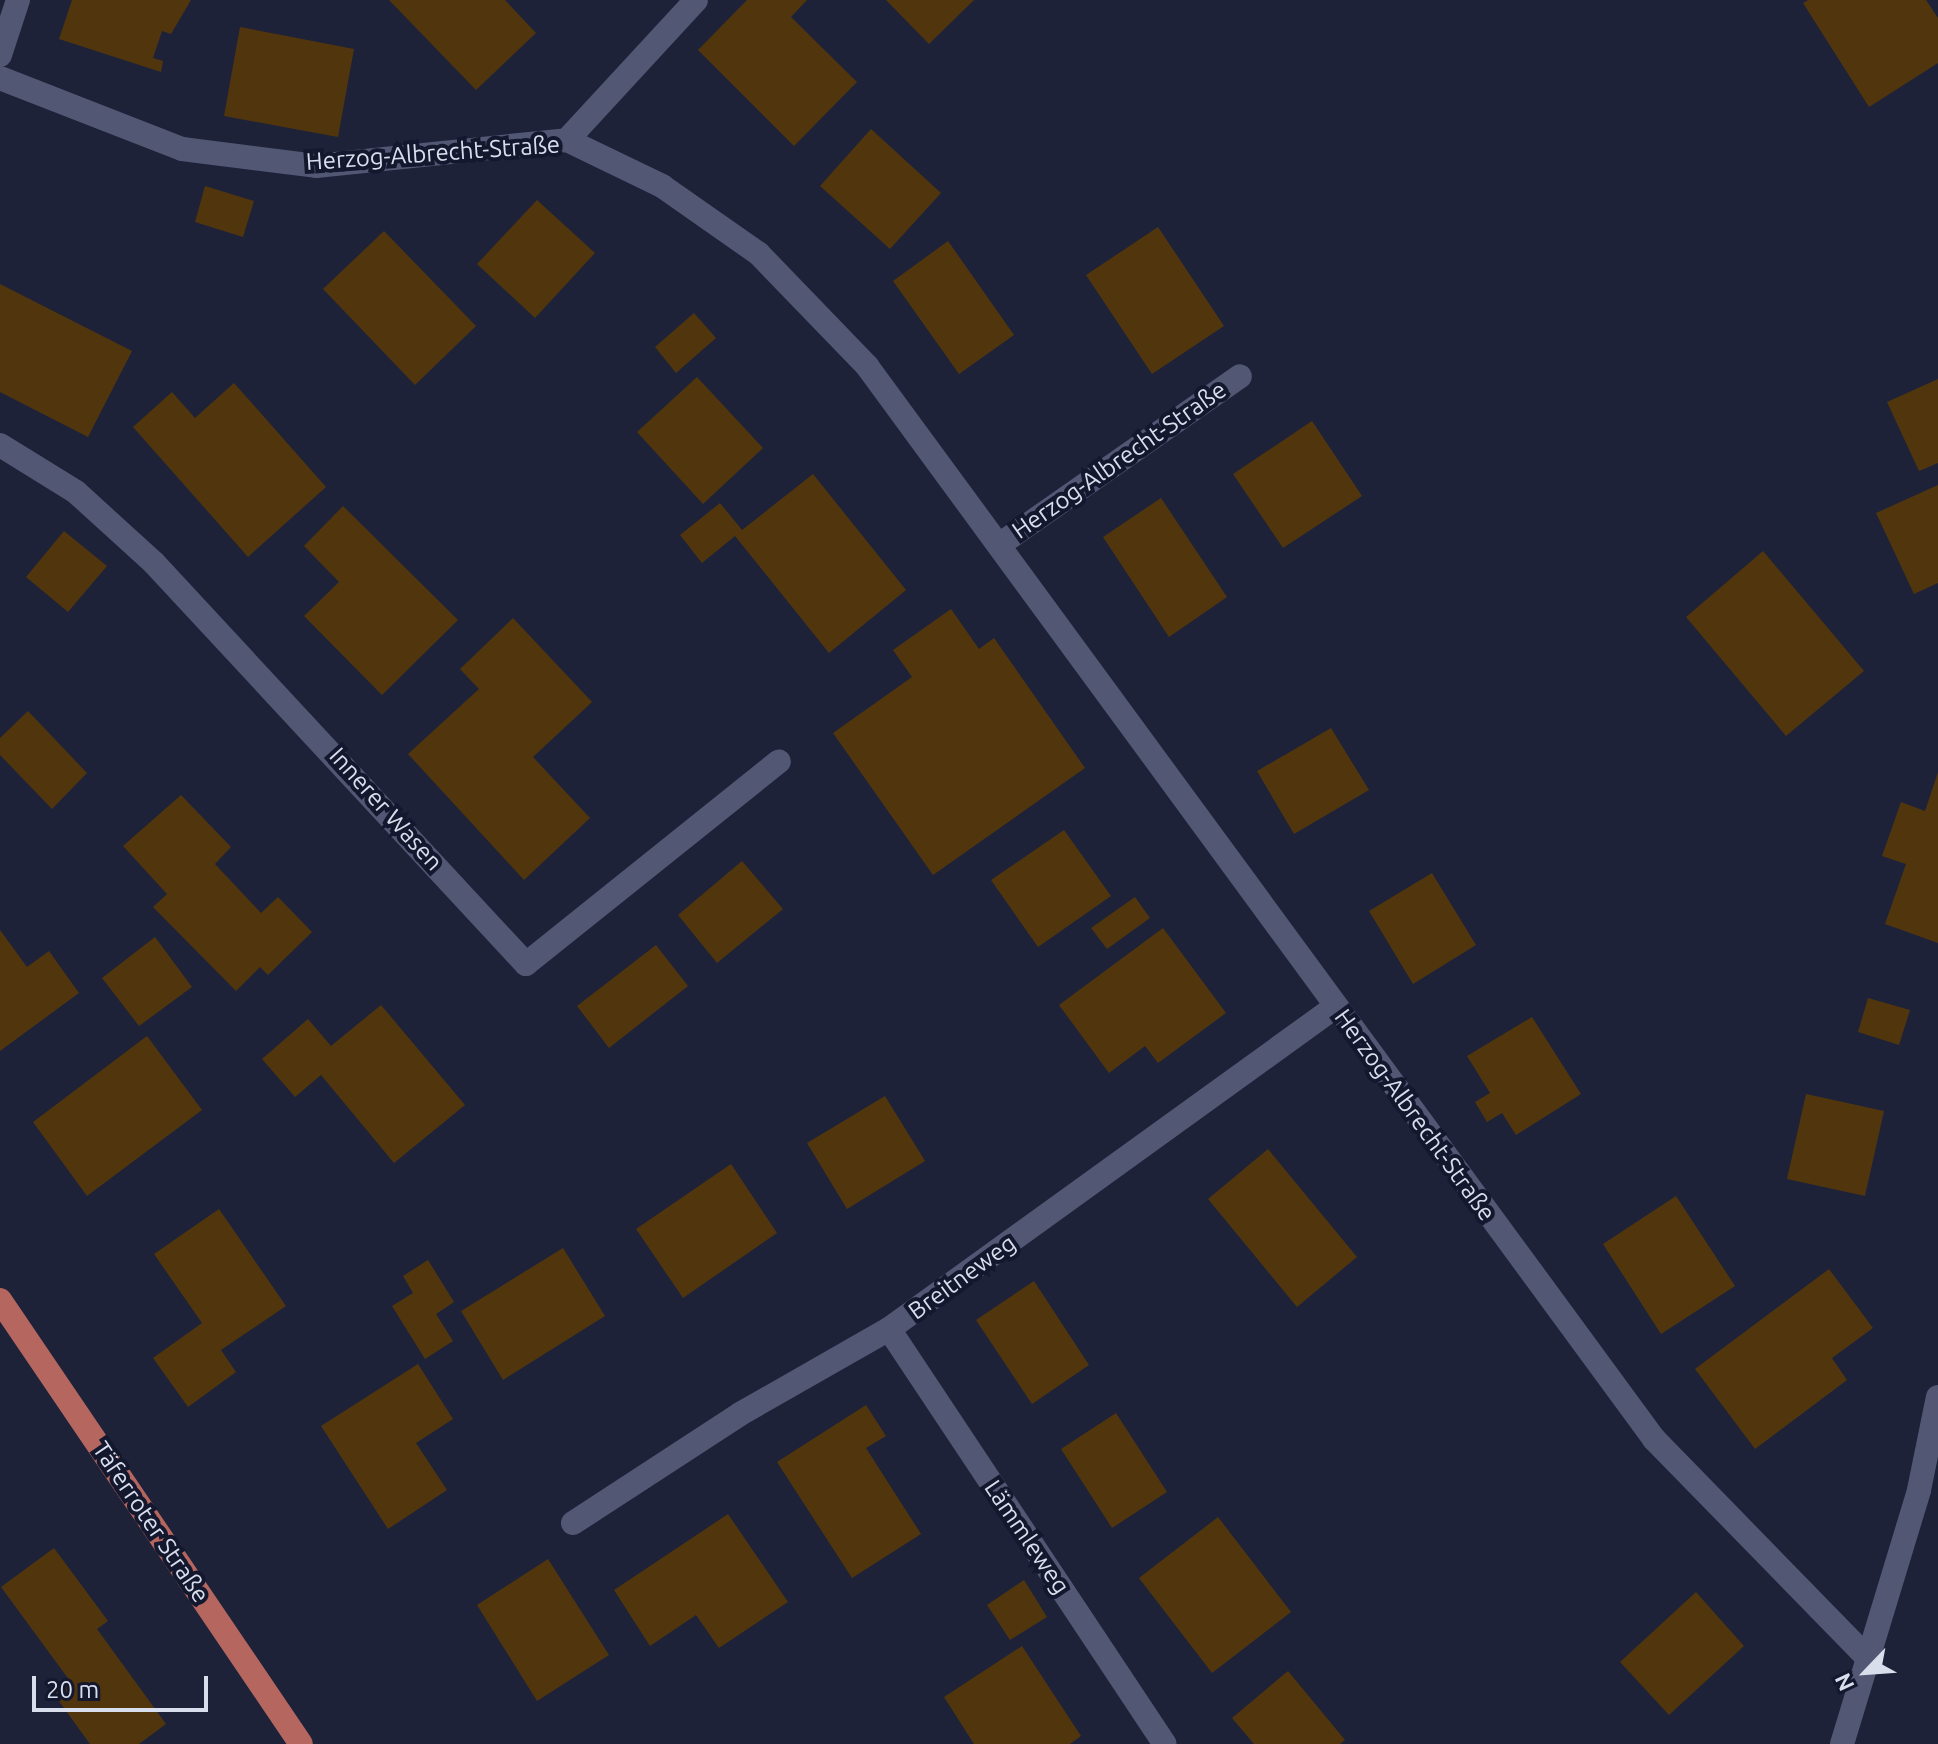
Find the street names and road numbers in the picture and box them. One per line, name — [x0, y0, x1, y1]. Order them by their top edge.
street label: Herzog-Albrecht-Straße — [305, 130, 561, 176]
street label: Herzog-Albrecht-Straße — [1006, 375, 1232, 545]
street label: Innerer Wasen — [323, 742, 449, 876]
street label: Herzog-Albrecht-Straße — [1329, 1004, 1501, 1226]
street label: Breitneweg — [903, 1228, 1021, 1326]
street label: Täferroter Straße — [87, 1436, 215, 1608]
street label: Lämmleweg — [978, 1475, 1076, 1599]

